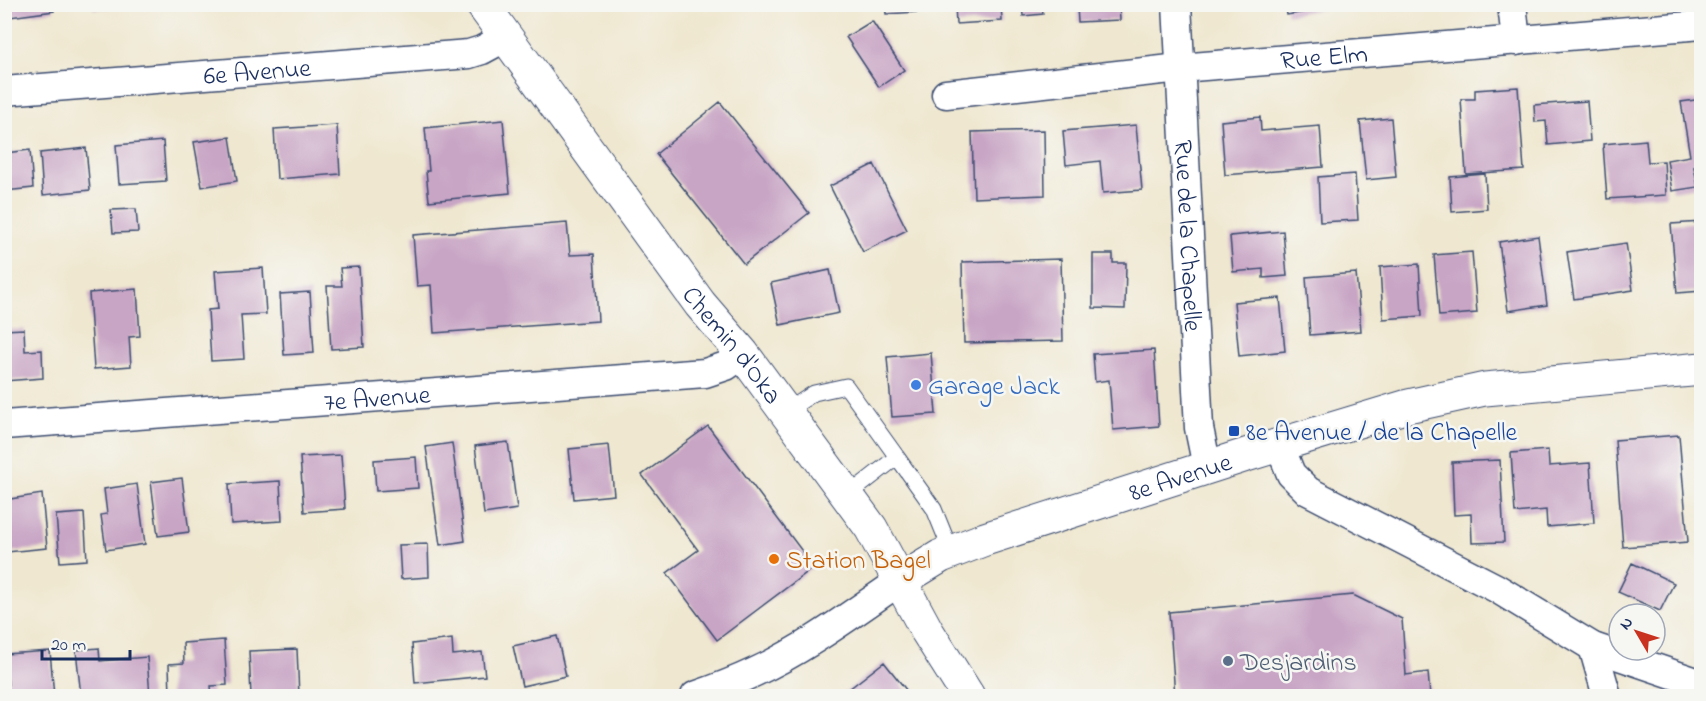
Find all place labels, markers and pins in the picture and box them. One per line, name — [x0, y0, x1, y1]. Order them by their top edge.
place label: Garage Jack — [928, 369, 1061, 407]
marker: Garage Jack — [909, 378, 923, 392]
place label: 8e Avenue / de la Chapelle — [1246, 415, 1518, 453]
marker: 8e Avenue / de la Chapelle — [1227, 424, 1241, 438]
place label: Station Bagel — [786, 543, 931, 581]
marker: Station Bagel — [767, 552, 781, 566]
place label: Desjardins — [1239, 645, 1357, 683]
marker: Desjardins — [1221, 654, 1235, 668]

